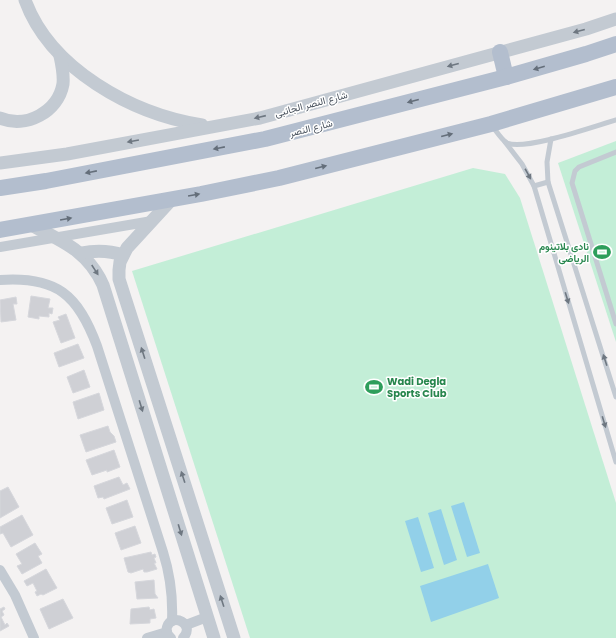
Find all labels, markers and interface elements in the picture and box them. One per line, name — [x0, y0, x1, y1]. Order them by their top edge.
one-way arrow — [572, 28, 585, 34]
one-way arrow — [447, 62, 459, 68]
one-way arrow — [532, 65, 544, 71]
street label: شارع النصر الجانبى — [273, 87, 349, 121]
one-way arrow — [407, 98, 419, 104]
one-way arrow — [254, 115, 267, 121]
street label: شارع النصر — [287, 115, 334, 141]
one-way arrow — [441, 132, 453, 138]
one-way arrow — [127, 139, 139, 145]
one-way arrow — [213, 145, 225, 151]
one-way arrow — [315, 164, 327, 170]
one-way arrow — [524, 168, 531, 180]
one-way arrow — [85, 170, 97, 176]
one-way arrow — [188, 192, 200, 198]
one-way arrow — [60, 216, 72, 222]
place label: نادى بلاتينوم الرياضى — [539, 239, 589, 266]
sports icon: نادى بلاتينوم الرياضى — [592, 242, 612, 262]
one-way arrow — [91, 264, 99, 275]
one-way arrow — [564, 292, 570, 304]
one-way arrow — [140, 347, 146, 359]
one-way arrow — [602, 353, 608, 365]
place label: Wadi Degla Sports Club — [387, 374, 447, 401]
sports icon: Wadi Degla Sports Club — [364, 377, 384, 397]
one-way arrow — [138, 400, 144, 412]
one-way arrow — [601, 417, 607, 429]
one-way arrow — [180, 471, 186, 483]
one-way arrow — [177, 524, 183, 536]
one-way arrow — [219, 595, 225, 607]

